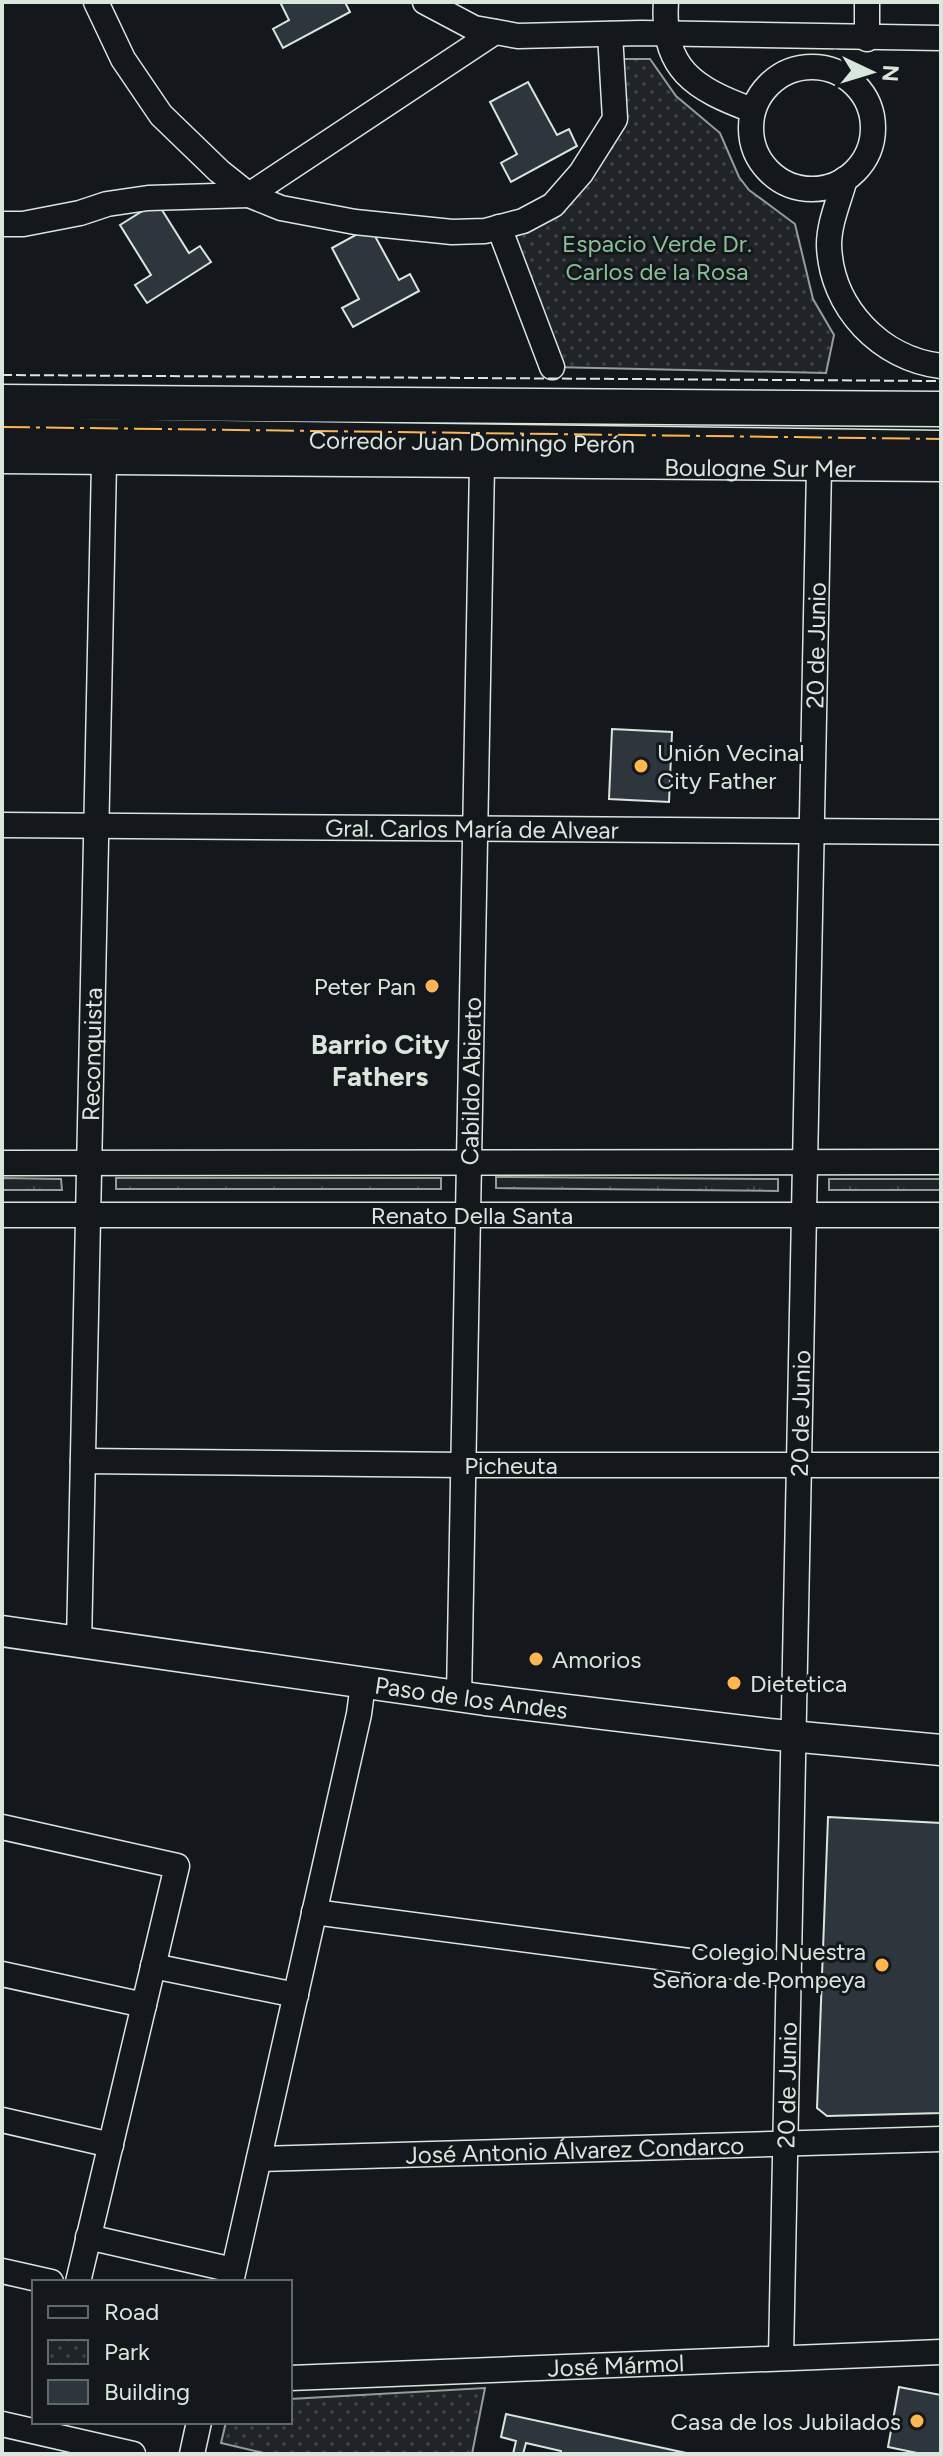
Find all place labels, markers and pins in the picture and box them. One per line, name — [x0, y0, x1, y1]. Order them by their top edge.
place label: Unión Vecinal City Father — [657, 738, 804, 795]
marker: Unión Vecinal City Father — [632, 757, 650, 775]
place label: Peter Pan — [314, 972, 416, 1001]
marker: Peter Pan — [423, 977, 441, 995]
place label: Amorios — [552, 1645, 641, 1674]
marker: Amorios — [527, 1650, 545, 1668]
place label: Dietetica — [750, 1669, 847, 1698]
marker: Dietetica — [725, 1674, 743, 1692]
place label: Colegio Nuestra Señora de Pompeya — [652, 1937, 866, 1994]
marker: Colegio Nuestra Señora de Pompeya — [873, 1956, 891, 1974]
place label: Casa de los Jubilados — [671, 2407, 901, 2436]
marker: Casa de los Jubilados — [908, 2412, 926, 2430]

